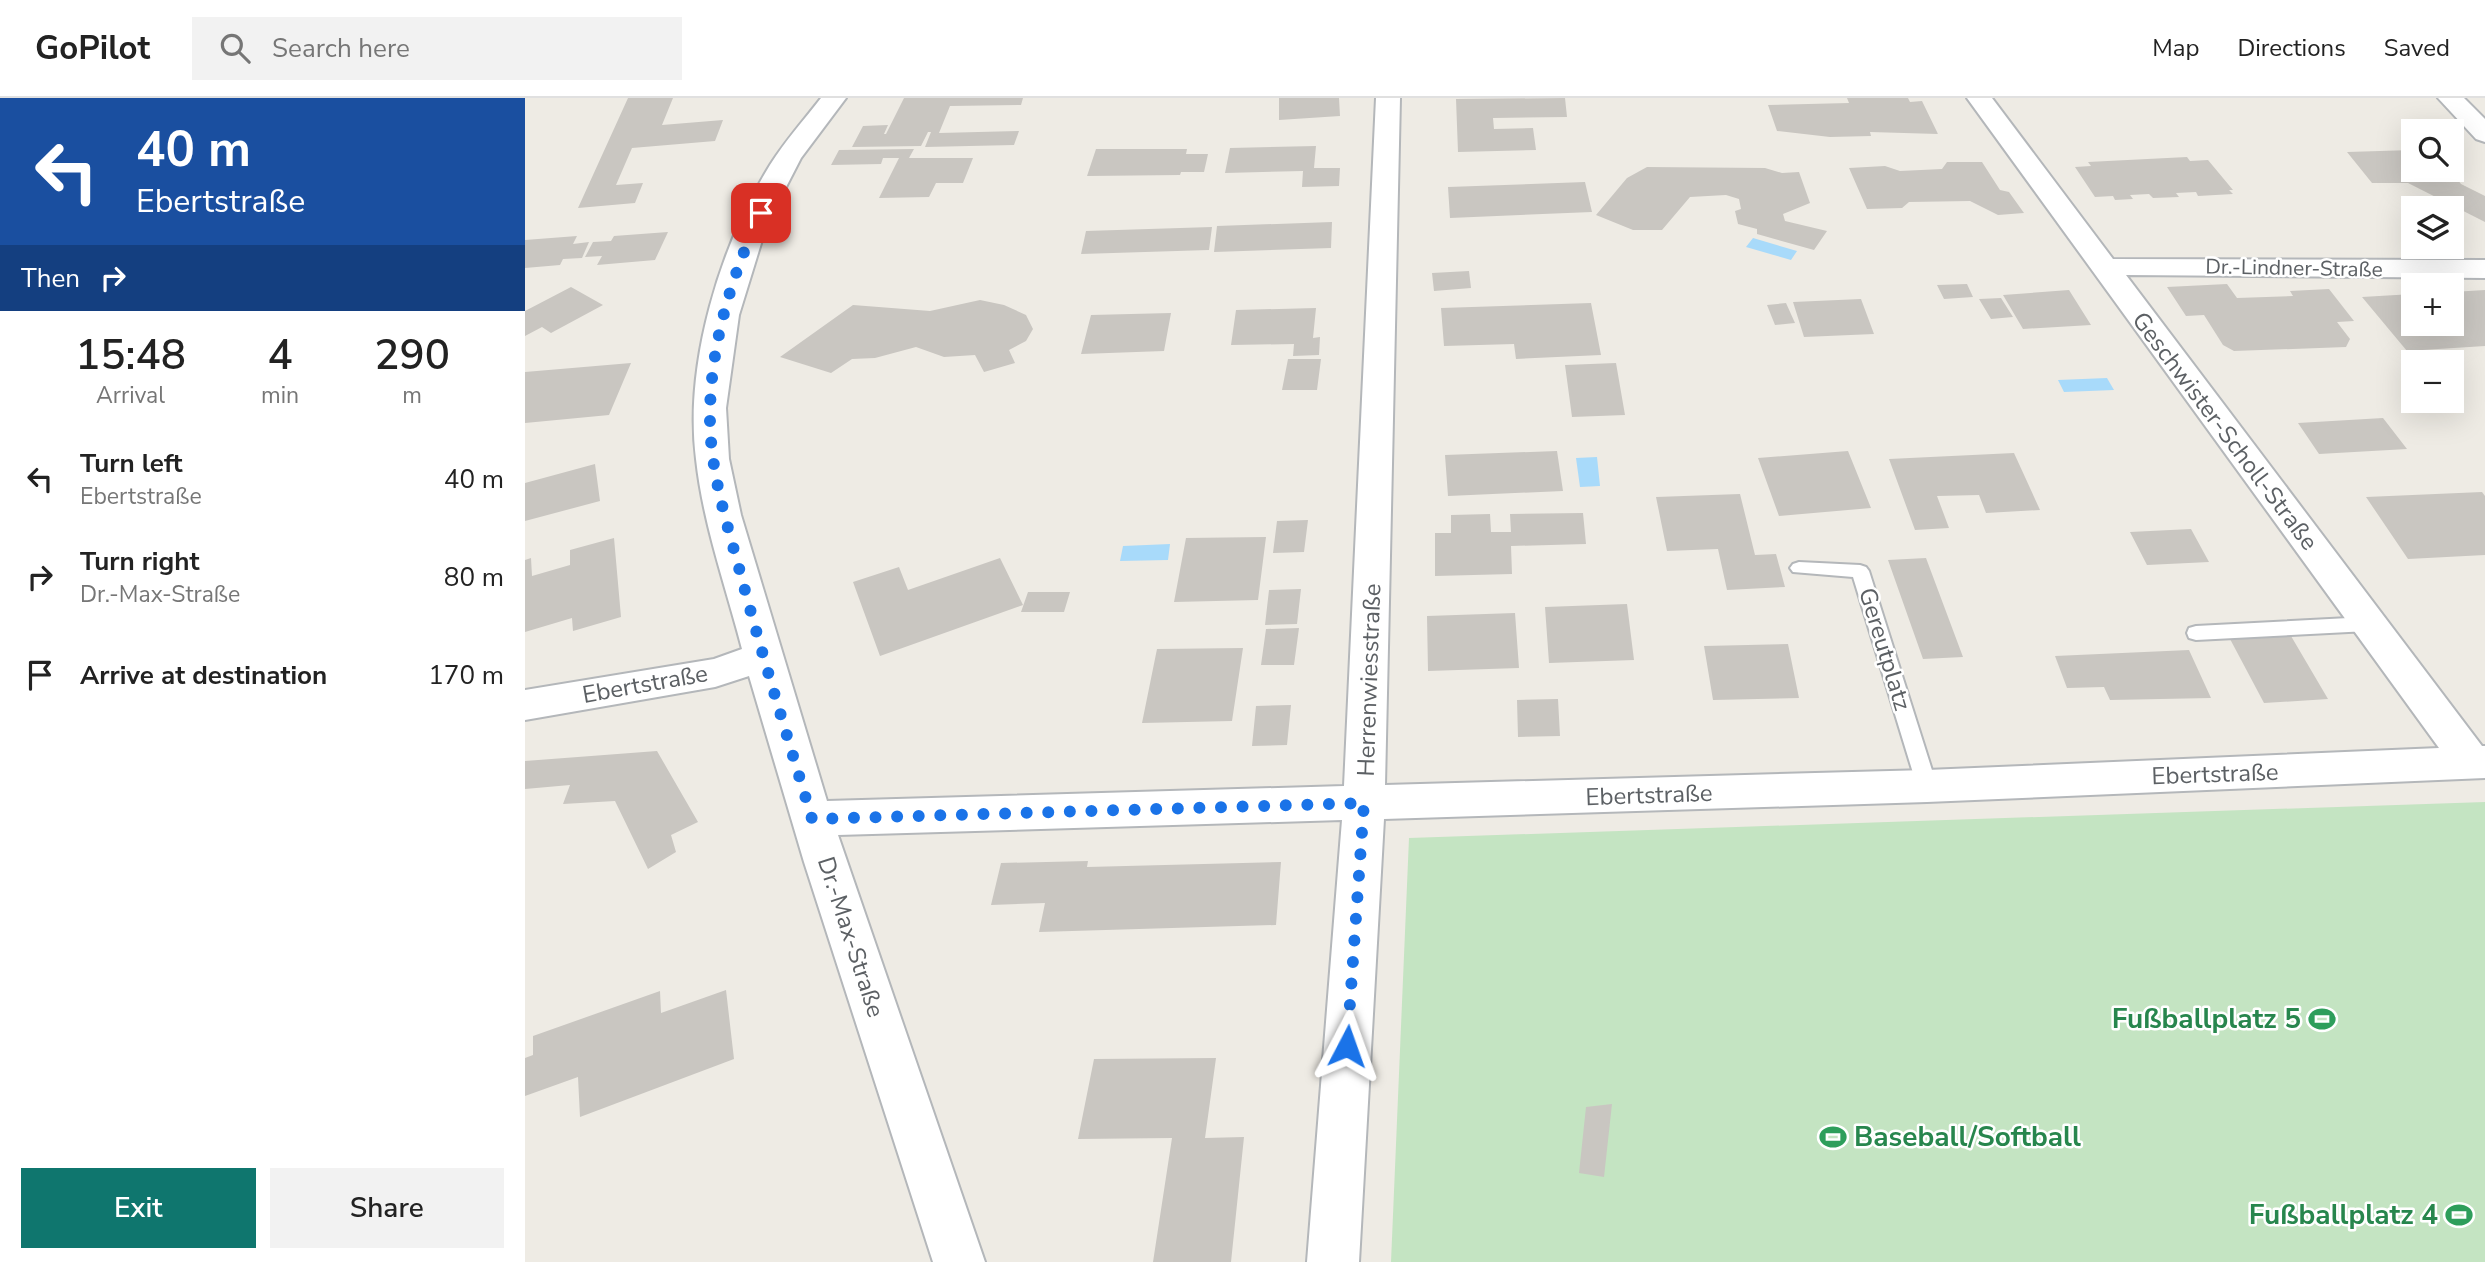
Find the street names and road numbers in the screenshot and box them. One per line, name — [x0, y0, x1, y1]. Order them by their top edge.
street label: Dr.-Lindner-Straße — [2205, 252, 2383, 284]
street label: Geschwister-Scholl-Straße — [2125, 305, 2325, 557]
street label: Herrenwiesstraße — [1350, 583, 1388, 777]
street label: Gereutplatz — [1851, 584, 1919, 714]
street label: Ebertstraße — [580, 657, 710, 711]
street label: Ebertstraße — [2151, 756, 2279, 792]
street label: Ebertstraße — [1585, 777, 1713, 813]
street label: Dr.-Max-Straße — [810, 853, 892, 1021]

